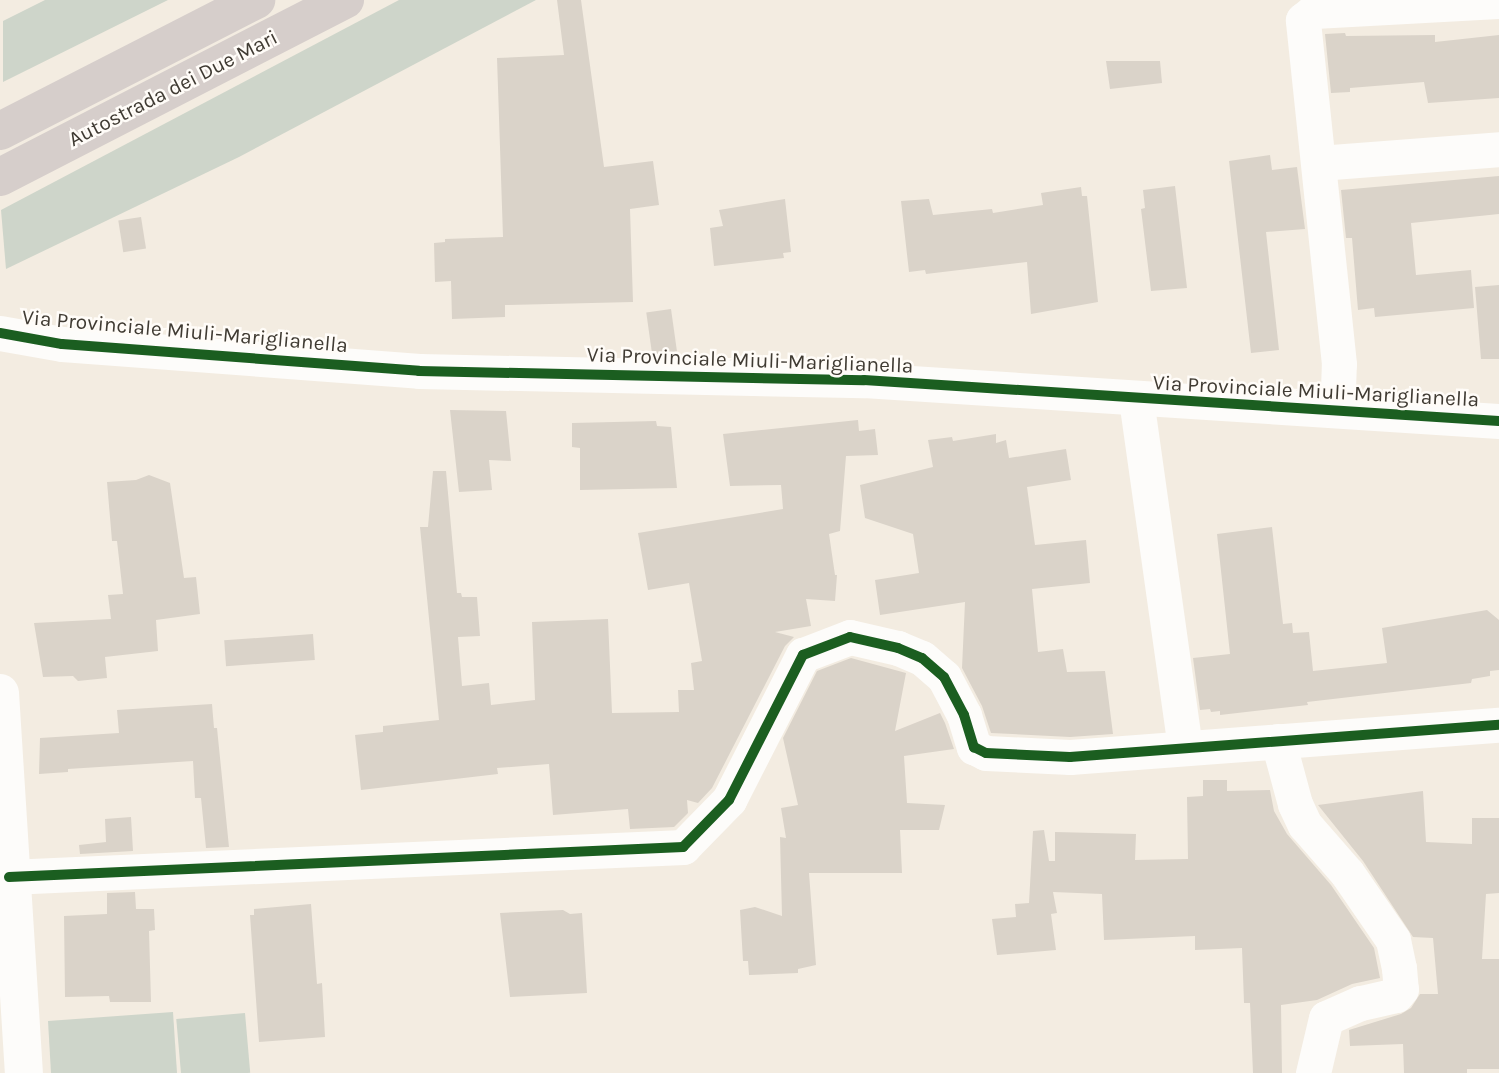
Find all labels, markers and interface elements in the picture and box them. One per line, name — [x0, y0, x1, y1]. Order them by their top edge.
street label: Autostrada dei Due Mari — [64, 24, 282, 152]
street label: Via Provinciale Miuli-Mariglianella — [21, 304, 349, 358]
street label: Via Provinciale Miuli-Mariglianella — [586, 342, 914, 378]
street label: Via Provinciale Miuli-Mariglianella — [1152, 370, 1480, 412]

